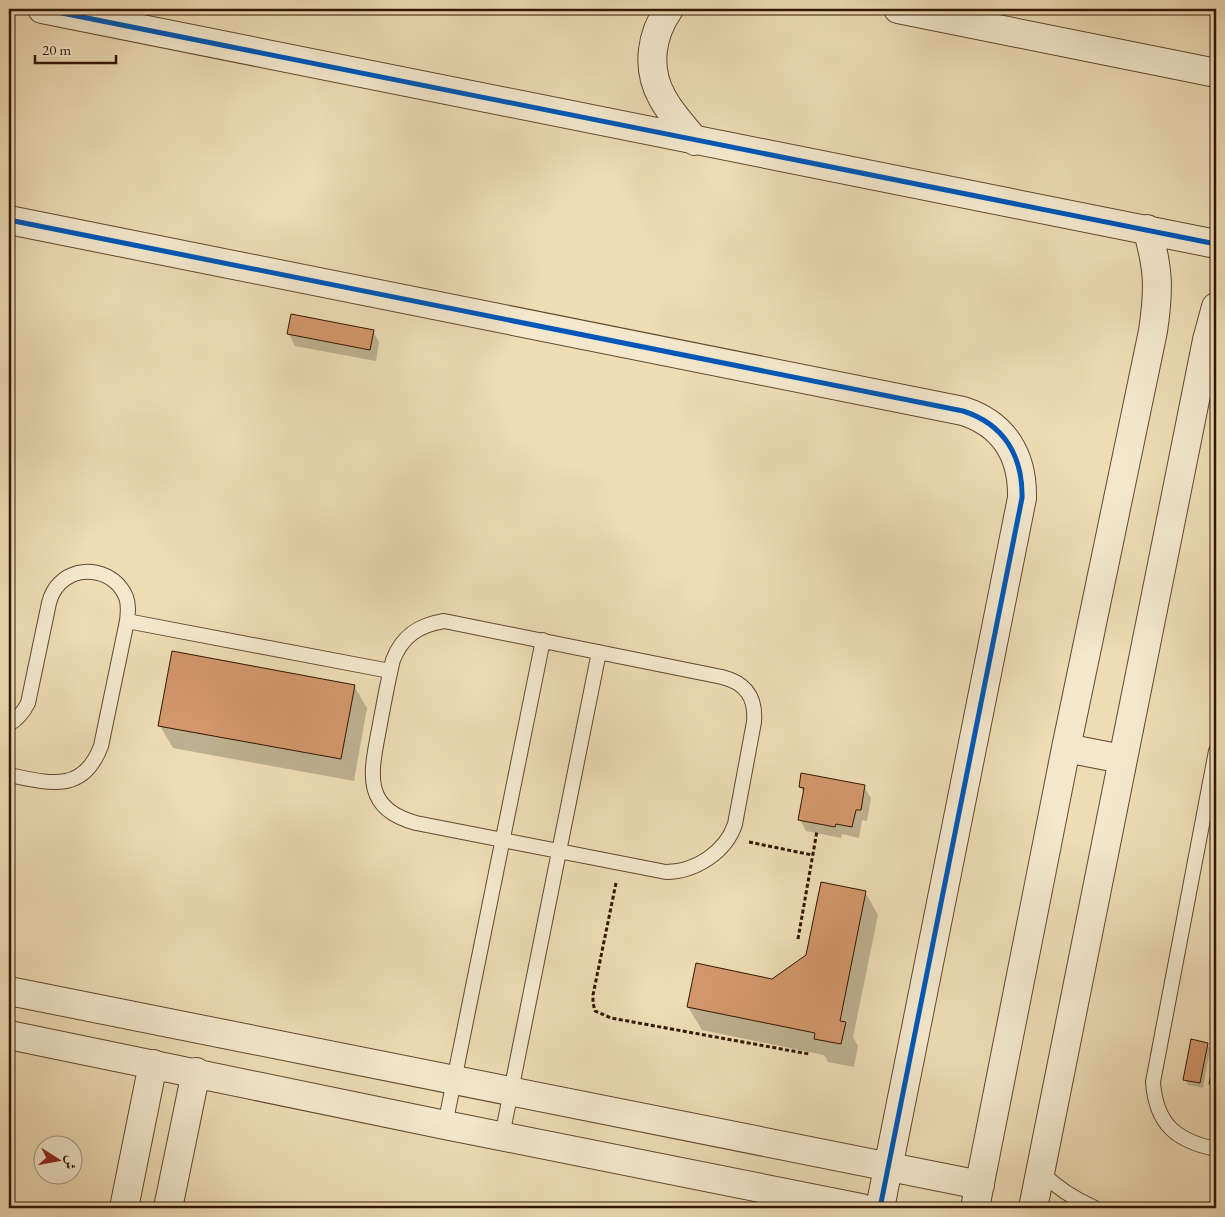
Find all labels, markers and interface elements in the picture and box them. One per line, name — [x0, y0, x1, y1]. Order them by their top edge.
scale bar — [35, 32, 116, 64]
text: 20 m — [42, 40, 71, 59]
north arrow — [32, 1134, 82, 1184]
text: ش — [61, 1154, 81, 1171]

